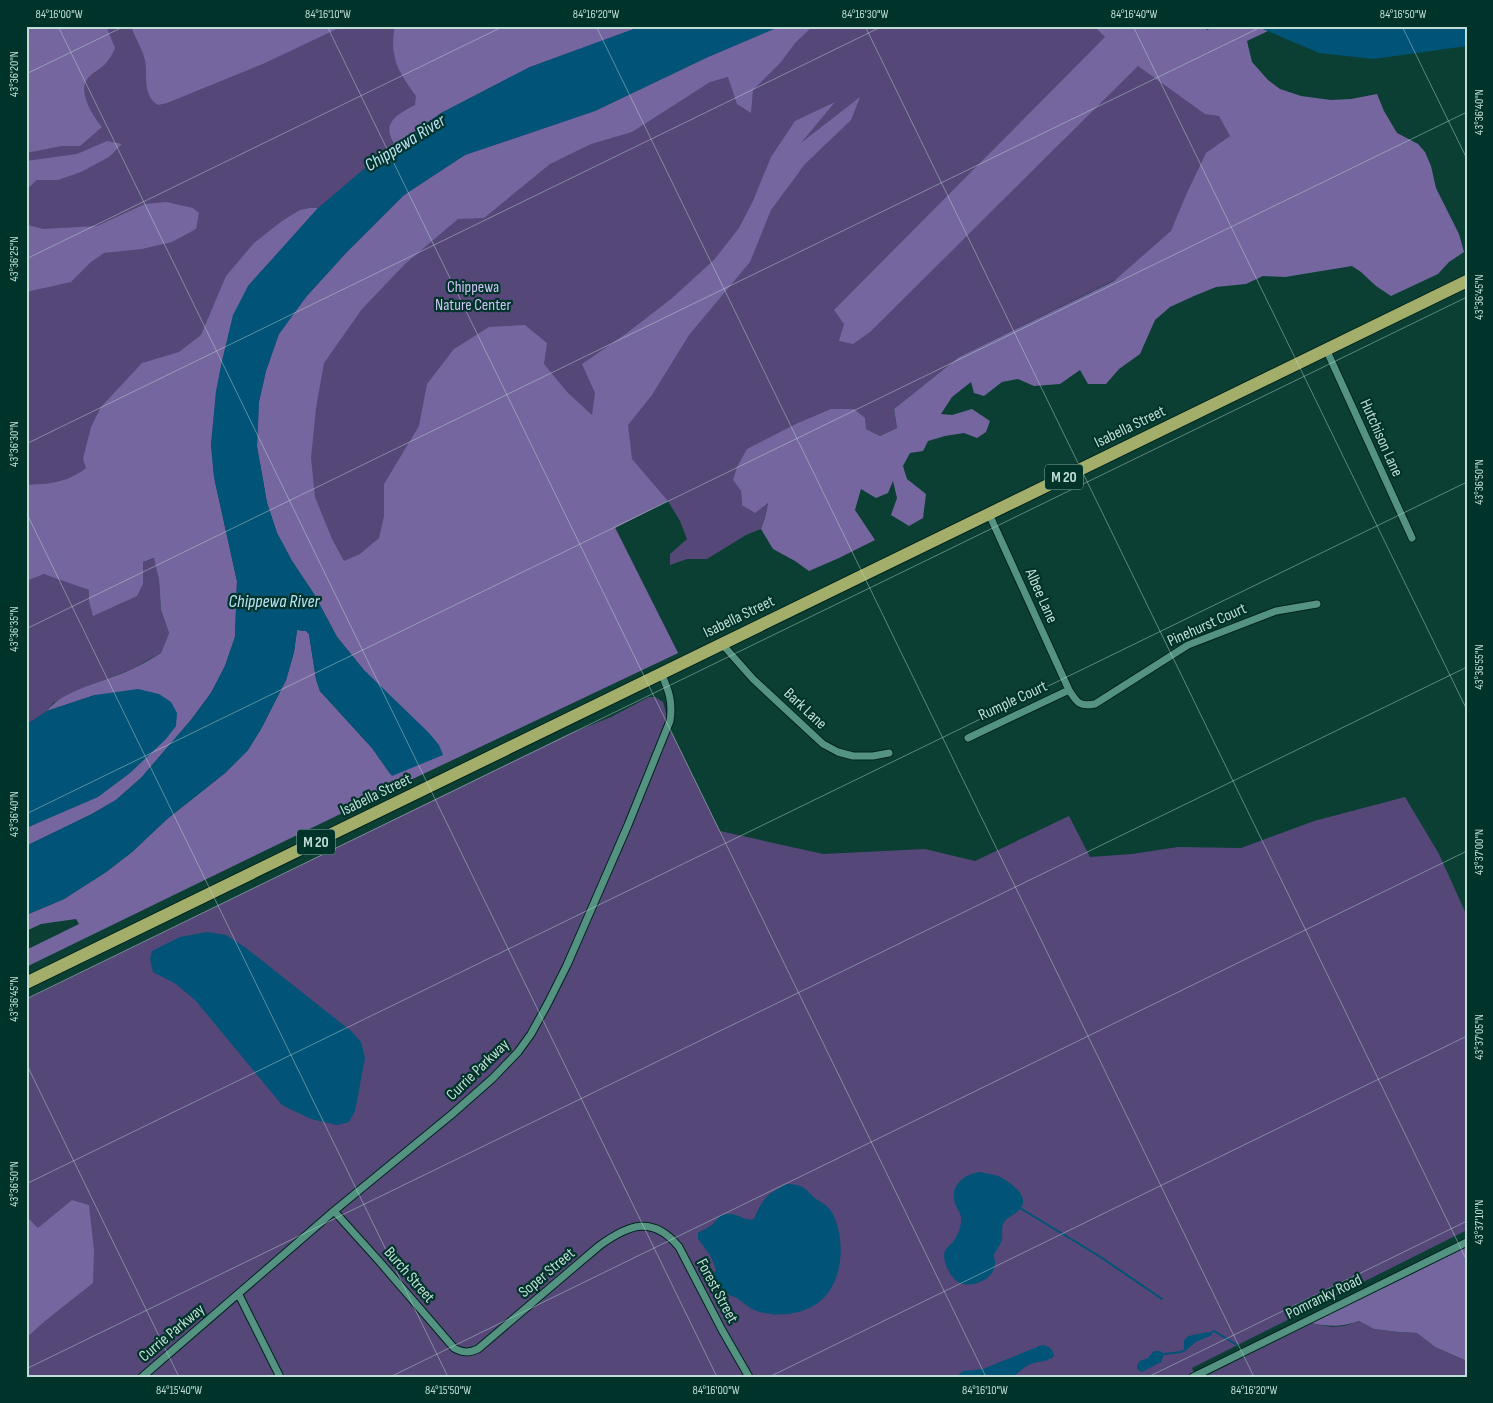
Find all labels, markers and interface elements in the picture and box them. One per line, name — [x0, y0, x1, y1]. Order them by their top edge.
text: 84°16'00"W — [35, 7, 83, 22]
text: 84°16'10"W — [305, 7, 351, 22]
text: 84°16'20"W — [573, 7, 619, 22]
text: 84°16'30"W — [842, 7, 889, 22]
text: 84°16'40"W — [1111, 7, 1158, 22]
text: 84°16'50"W — [1380, 7, 1426, 22]
text: 43°36'20"N — [7, 51, 22, 97]
text: 43°36'40"N — [1472, 89, 1487, 135]
water label: Chippewa River — [361, 110, 450, 176]
text: 43°36'25"N — [7, 236, 22, 282]
text: 43°36'45"N — [1472, 274, 1487, 320]
park label: Chippewa Nature Center — [435, 278, 511, 315]
street label: Hutchison Lane — [1355, 396, 1407, 480]
street label: Isabella Street — [1091, 402, 1169, 452]
text: 43°36'30"N — [7, 421, 22, 467]
text: 43°36'50"N — [1472, 459, 1487, 505]
road number: M 20 — [1045, 464, 1083, 490]
street label: Albee Lane — [1020, 565, 1061, 626]
water label: Chippewa River — [229, 591, 320, 612]
street label: Isabella Street — [700, 592, 778, 642]
street label: Pinehurst Court — [1164, 599, 1250, 651]
text: 43°36'35"N — [7, 606, 22, 652]
text: 43°36'55"N — [1472, 644, 1487, 690]
street label: Rumple Court — [976, 677, 1050, 725]
street label: Bark Lane — [780, 684, 830, 734]
street label: Isabella Street — [337, 770, 415, 820]
text: 43°36'40"N — [7, 791, 22, 837]
text: 43°37'00"N — [1472, 829, 1487, 875]
road number: M 20 — [297, 830, 335, 854]
text: 43°36'45"N — [7, 976, 22, 1022]
text: 43°37'05"N — [1472, 1014, 1487, 1060]
street label: Currie Parkway — [443, 1035, 513, 1105]
text: 43°36'50"N — [7, 1161, 22, 1207]
text: 43°37'10"N — [1472, 1200, 1487, 1244]
street label: Burch Street — [380, 1243, 438, 1307]
street label: Soper Street — [515, 1244, 579, 1302]
street label: Forest Street — [692, 1256, 742, 1327]
street label: Pomranky Road — [1283, 1270, 1365, 1324]
street label: Currie Parkway — [135, 1300, 209, 1366]
text: 84°15'40"W — [156, 1383, 202, 1398]
text: 84°15'50"W — [425, 1383, 471, 1398]
text: 84°16'00"W — [692, 1383, 740, 1398]
text: 84°16'10"W — [962, 1383, 1008, 1398]
text: 84°16'20"W — [1231, 1383, 1277, 1398]

